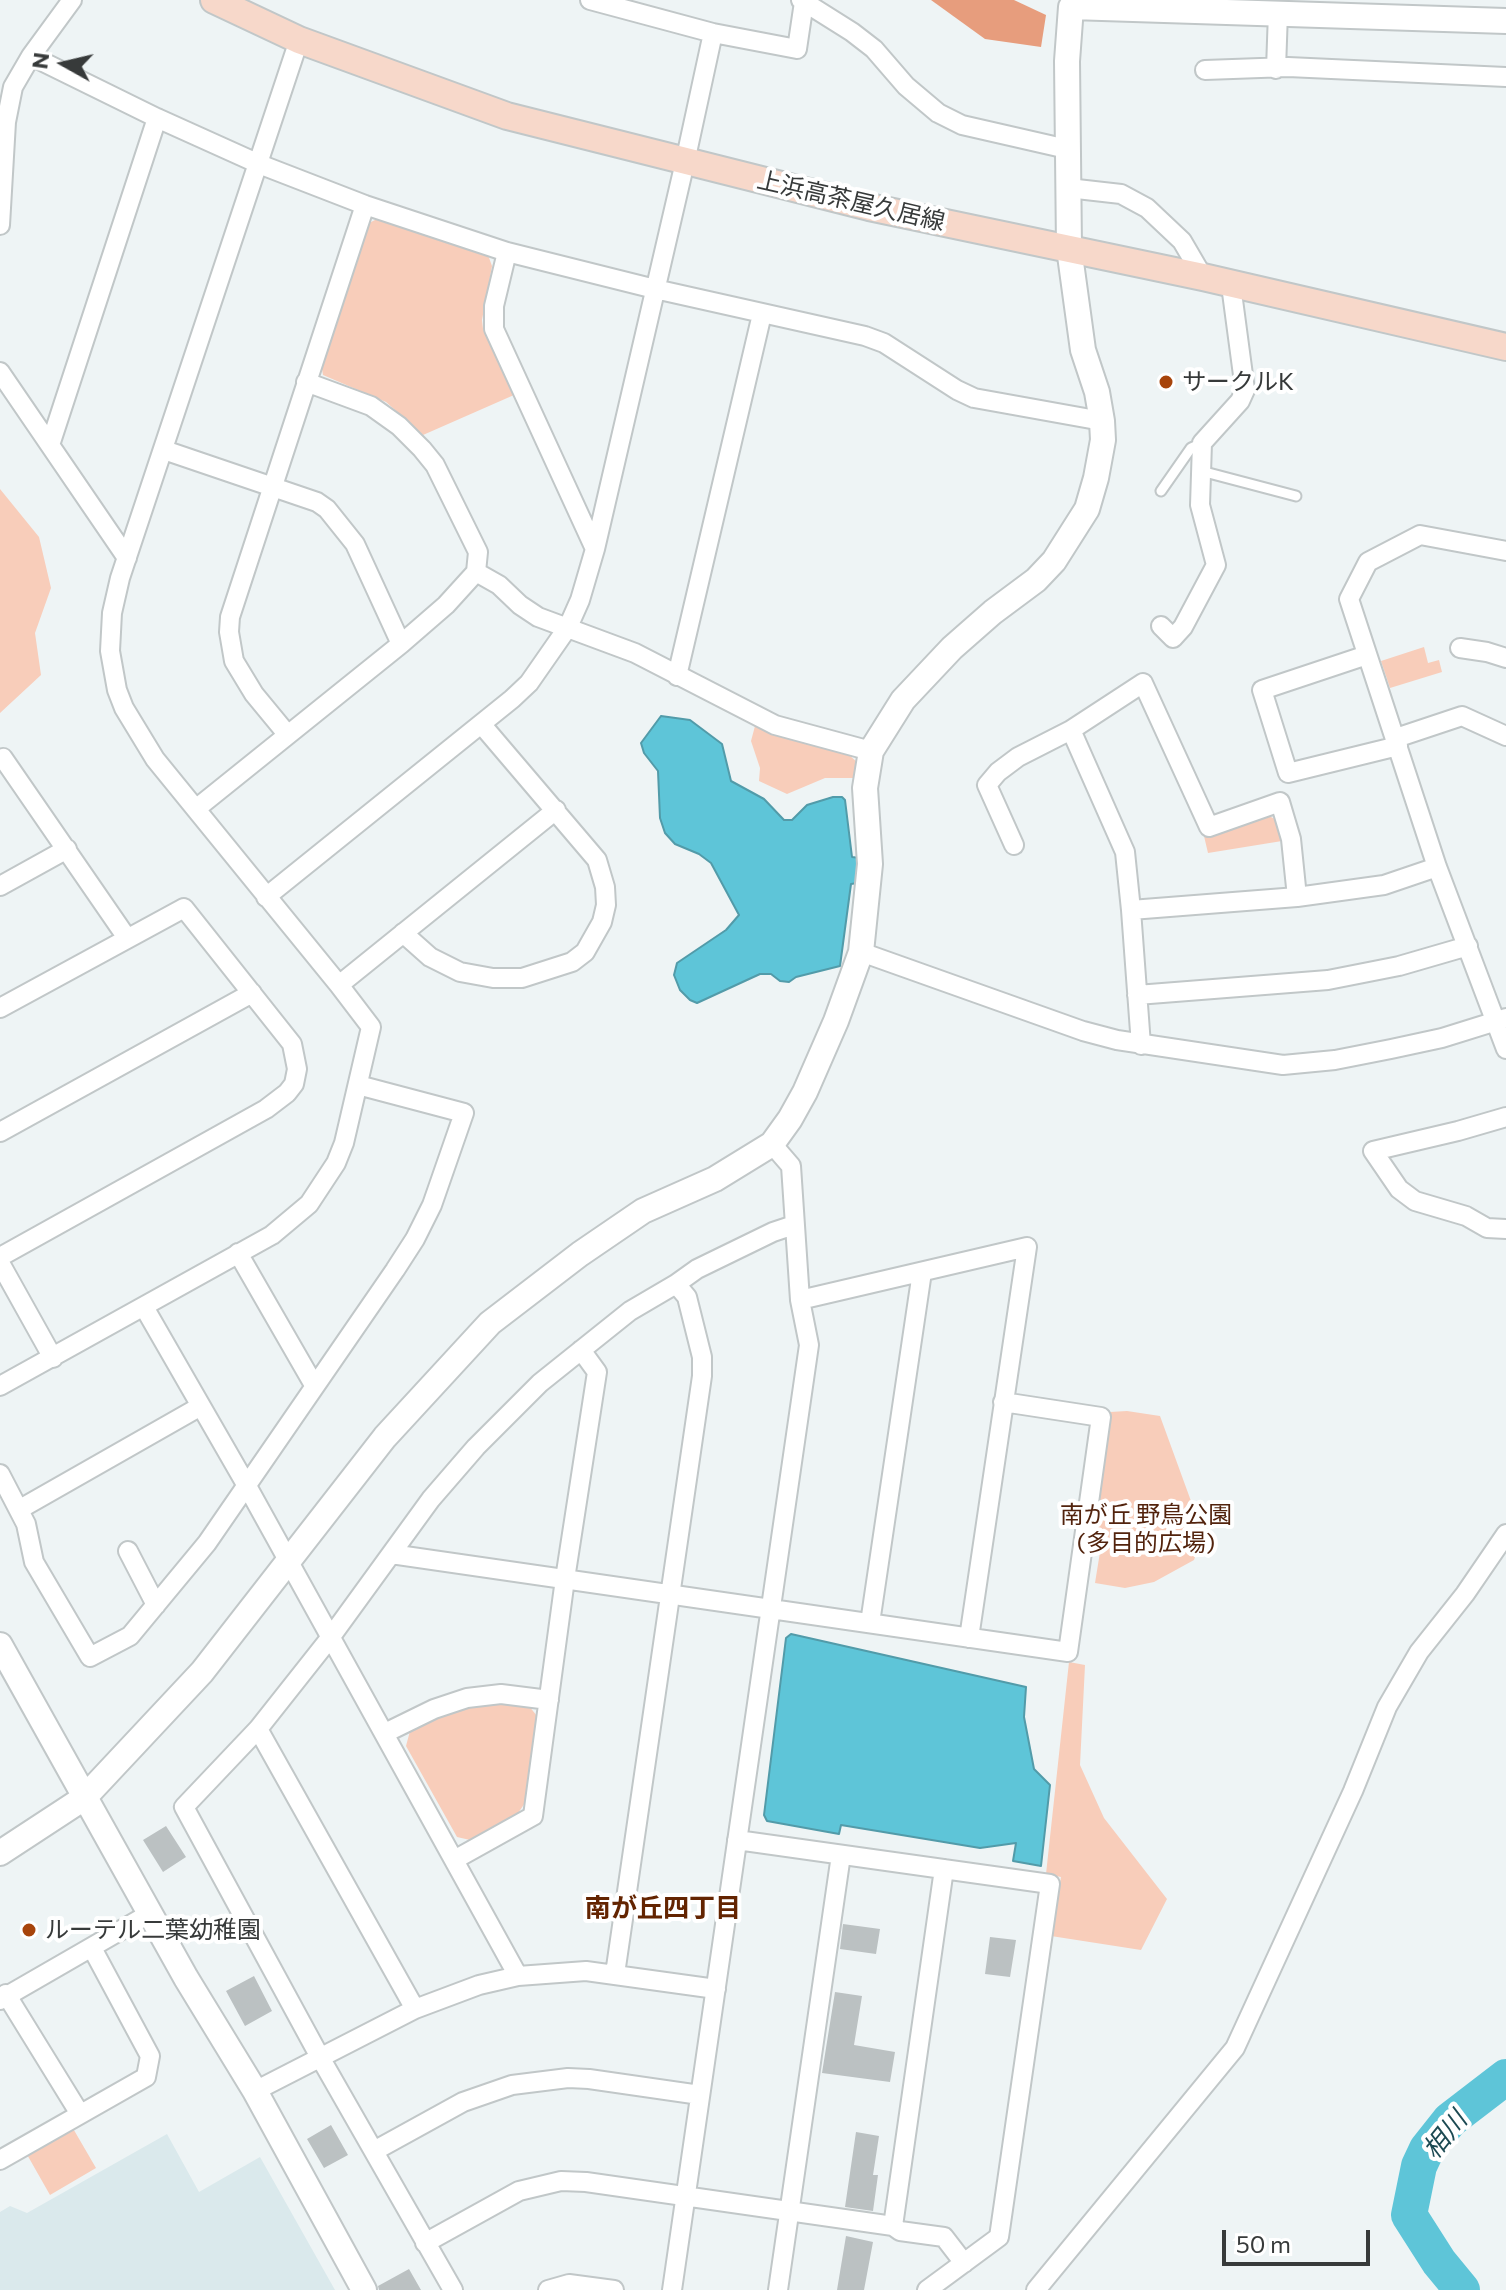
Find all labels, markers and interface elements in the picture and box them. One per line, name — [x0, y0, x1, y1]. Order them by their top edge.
north arrow — [24, 24, 104, 104]
text: N — [25, 51, 54, 71]
street label: 上浜高茶屋久居線 — [754, 165, 948, 237]
place label: サークルK — [1182, 368, 1294, 396]
marker: サークルK — [1157, 373, 1175, 391]
park label: 南が丘 野鳥公園 (多目的広場) — [1060, 1501, 1232, 1557]
district label: 南が丘四丁目 — [585, 1892, 741, 1924]
place label: ルーテル二葉幼稚園 — [45, 1916, 261, 1944]
marker: ルーテル二葉幼稚園 — [20, 1921, 38, 1939]
water label: 相川 — [1417, 2105, 1473, 2165]
scale bar — [1226, 2214, 1374, 2264]
text: 50 m — [1236, 2229, 1291, 2258]

